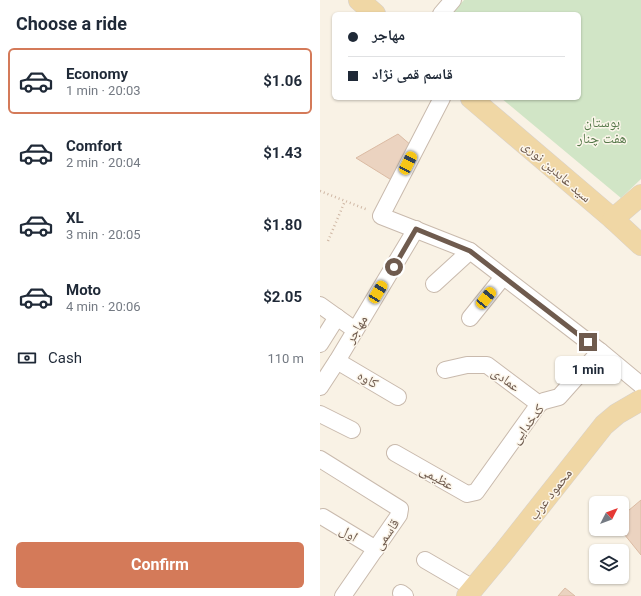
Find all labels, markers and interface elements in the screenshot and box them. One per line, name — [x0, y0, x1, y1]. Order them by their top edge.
text: Choose a ride — [16, 13, 127, 34]
text: مهاجر — [372, 26, 405, 44]
icon: car — [18, 63, 54, 99]
text: Economy — [66, 65, 128, 83]
text: قاسم قمی نژاد — [372, 65, 453, 83]
text: $1.06 — [263, 72, 302, 90]
text: 1 min · 20:03 — [66, 83, 141, 98]
park label: بوستان هفت چنار — [576, 114, 627, 147]
icon: car — [18, 135, 54, 171]
text: Comfort — [66, 137, 122, 155]
street label: سید عابدین نوری — [518, 137, 595, 206]
text: $1.43 — [263, 144, 302, 162]
car — [397, 150, 419, 176]
text: 2 min · 20:04 — [66, 155, 141, 170]
icon: car — [18, 207, 54, 243]
text: XL — [66, 209, 84, 227]
text: $1.80 — [263, 216, 302, 234]
text: 3 min · 20:05 — [66, 227, 141, 242]
route start — [385, 258, 403, 276]
icon: car — [18, 279, 54, 315]
car — [367, 279, 389, 305]
text: Moto — [66, 281, 101, 299]
car — [474, 285, 498, 311]
text: $2.05 — [263, 288, 302, 306]
text: 4 min · 20:06 — [66, 299, 141, 314]
street label: مهاجر — [341, 312, 371, 347]
route end — [579, 333, 597, 351]
icon: cash — [16, 347, 38, 369]
text: Cash — [48, 349, 82, 367]
text: 110 m — [267, 351, 304, 366]
callout: 1 min — [555, 356, 621, 384]
text: 1 min — [572, 362, 604, 377]
street label: عمادی — [488, 363, 523, 395]
street label: کاوه — [354, 367, 382, 392]
street label: کدخدایی — [507, 401, 548, 448]
street label: عظیمی — [417, 461, 457, 494]
street label: محمود عرب — [525, 465, 576, 524]
north arrow — [589, 496, 629, 536]
map controls — [589, 496, 629, 584]
street label: قاسمی — [370, 515, 403, 553]
street label: اول — [337, 521, 361, 545]
button: Confirm — [16, 542, 304, 588]
button: layers — [589, 544, 629, 584]

